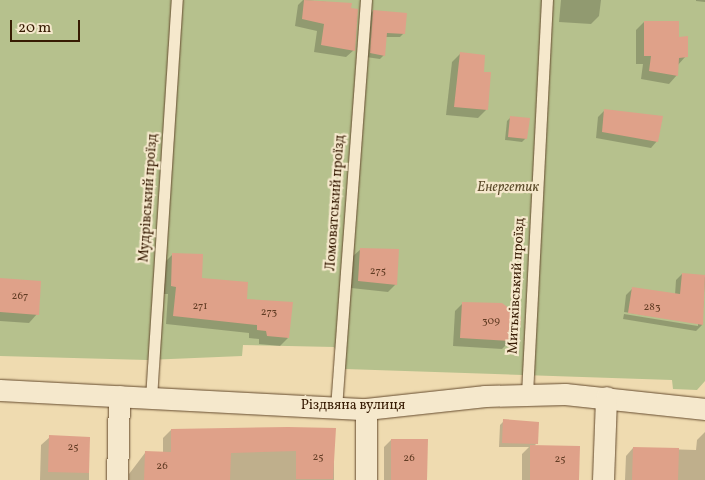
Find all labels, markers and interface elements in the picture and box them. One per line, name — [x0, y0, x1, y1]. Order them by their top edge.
scale bar — [12, 10, 82, 42]
text: 20 m — [18, 18, 51, 39]
street label: Мудрівський проїзд — [136, 133, 162, 263]
street label: Ломоватський проїзд — [323, 134, 349, 272]
park label: Енергетик — [477, 180, 539, 196]
street label: Митьківський проїзд — [505, 218, 529, 354]
house number: 275 — [370, 265, 386, 279]
house number: 267 — [12, 290, 28, 304]
house number: 271 — [192, 300, 208, 314]
house number: 283 — [643, 301, 661, 315]
house number: 273 — [261, 306, 277, 320]
house number: 309 — [482, 315, 500, 329]
street label: Різдвяна вулиця — [301, 398, 405, 414]
house number: 25 — [67, 441, 79, 455]
house number: 25 — [312, 451, 324, 465]
house number: 26 — [403, 452, 415, 466]
house number: 25 — [554, 453, 566, 467]
house number: 26 — [156, 460, 168, 474]

